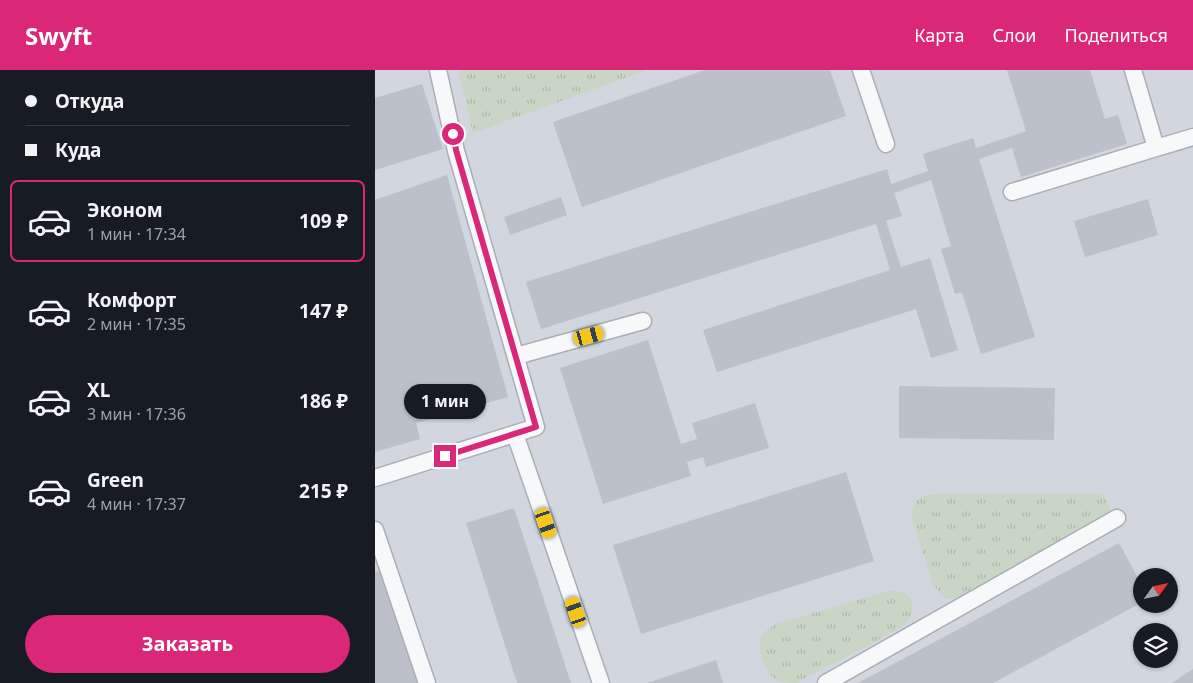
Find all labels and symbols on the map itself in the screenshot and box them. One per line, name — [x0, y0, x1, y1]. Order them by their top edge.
route start — [442, 123, 464, 145]
car — [572, 325, 605, 347]
callout: 1 мин — [404, 384, 486, 418]
route end — [434, 445, 456, 467]
car — [534, 506, 557, 540]
north arrow — [1133, 568, 1177, 612]
car — [564, 595, 587, 629]

